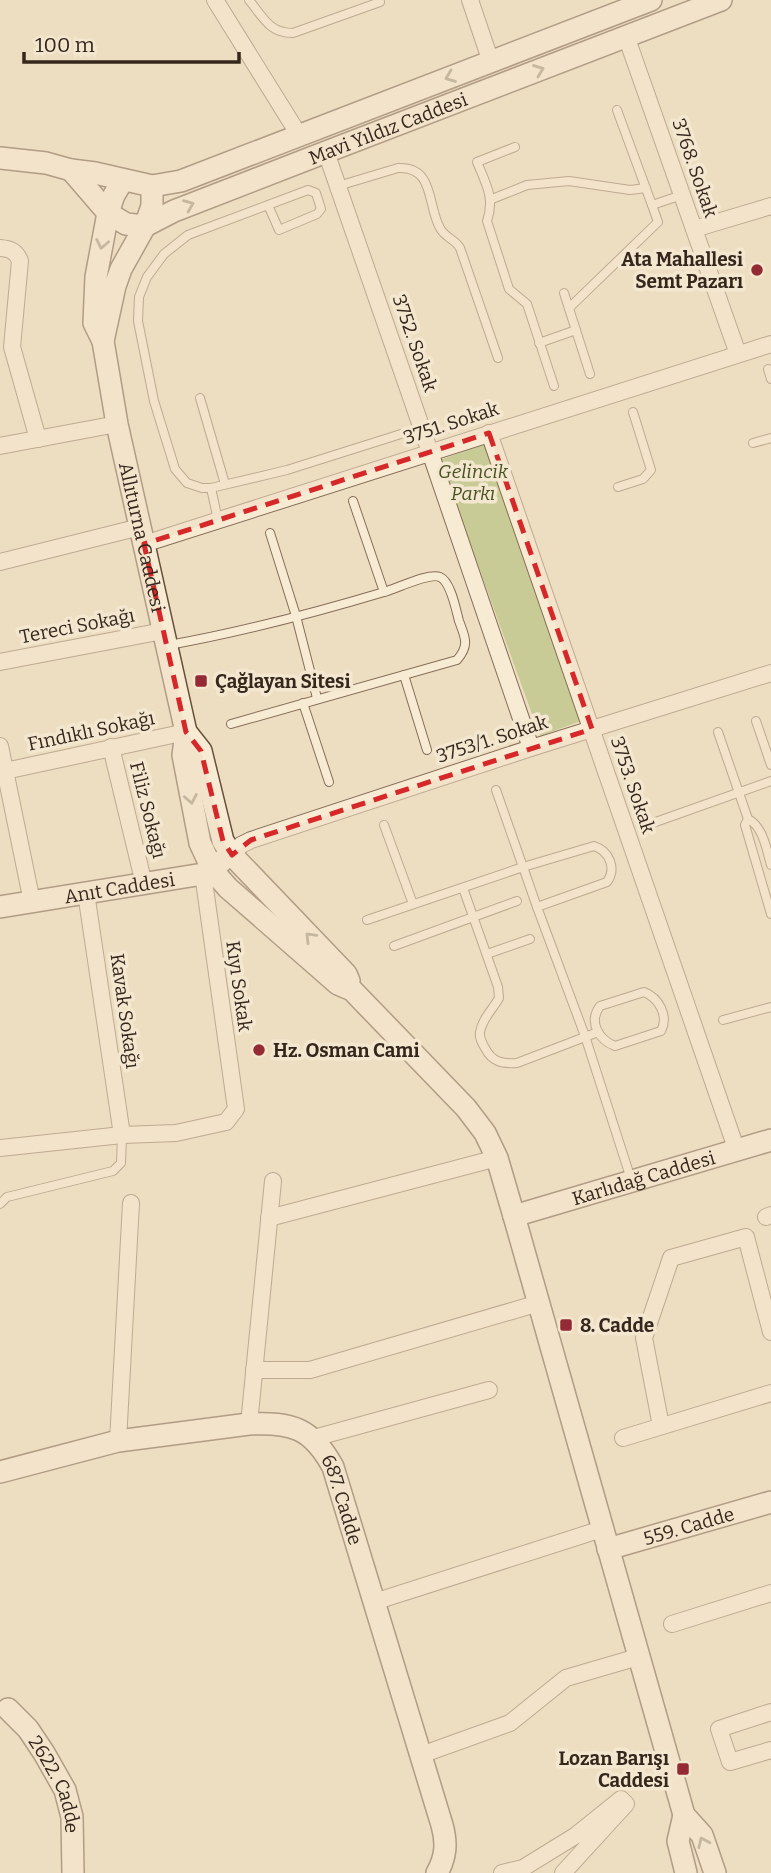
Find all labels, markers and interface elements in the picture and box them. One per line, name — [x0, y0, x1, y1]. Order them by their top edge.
scale bar — [24, 21, 240, 65]
text: 100 m — [35, 32, 95, 58]
one-way arrow — [532, 64, 544, 78]
one-way arrow — [445, 69, 457, 83]
street label: Mavi Yıldız Caddesi — [305, 87, 471, 169]
street label: 3768. Sokak — [667, 115, 723, 221]
one-way arrow — [183, 200, 195, 214]
one-way arrow — [95, 238, 110, 250]
place label: Ata Mahallesi Semt Pazarı — [621, 248, 743, 293]
marker: Ata Mahallesi Semt Pazarı — [749, 262, 765, 278]
street label: 3752. Sokak — [388, 291, 442, 395]
street label: 3751. Sokak — [400, 397, 502, 449]
street label: Allıturna Caddesi — [114, 460, 170, 614]
park label: Gelincik Parkı — [438, 460, 509, 505]
street label: Tereci Sokağı — [18, 604, 137, 648]
place label: Çağlayan Sitesi — [215, 670, 351, 693]
marker: Çağlayan Sitesi — [193, 673, 209, 689]
street label: Fındıklı Sokağı — [25, 706, 157, 756]
street label: 3753/1. Sokak — [433, 710, 551, 768]
street label: 3753. Sokak — [606, 733, 660, 837]
street label: Filiz Sokağı — [125, 759, 171, 861]
one-way arrow — [183, 793, 198, 805]
street label: Anıt Caddesi — [63, 867, 177, 908]
one-way arrow — [306, 932, 319, 945]
street label: Kıyı Sokak — [221, 939, 257, 1033]
street label: Kavak Sokağı — [106, 952, 144, 1070]
place label: Hz. Osman Cami — [273, 1039, 420, 1062]
marker: Hz. Osman Cami — [251, 1042, 267, 1058]
street label: Karlıdağ Caddesi — [569, 1146, 718, 1210]
place label: 8. Cadde — [580, 1314, 654, 1337]
marker: 8. Cadde — [558, 1317, 574, 1333]
street label: 687. Cadde — [317, 1450, 368, 1548]
street label: 559. Cadde — [641, 1502, 737, 1550]
street label: 2622. Cadde — [24, 1731, 85, 1833]
place label: Lozan Barışı Caddesi — [558, 1747, 669, 1792]
marker: Lozan Barışı Caddesi — [675, 1761, 691, 1777]
one-way arrow — [697, 1837, 711, 1849]

